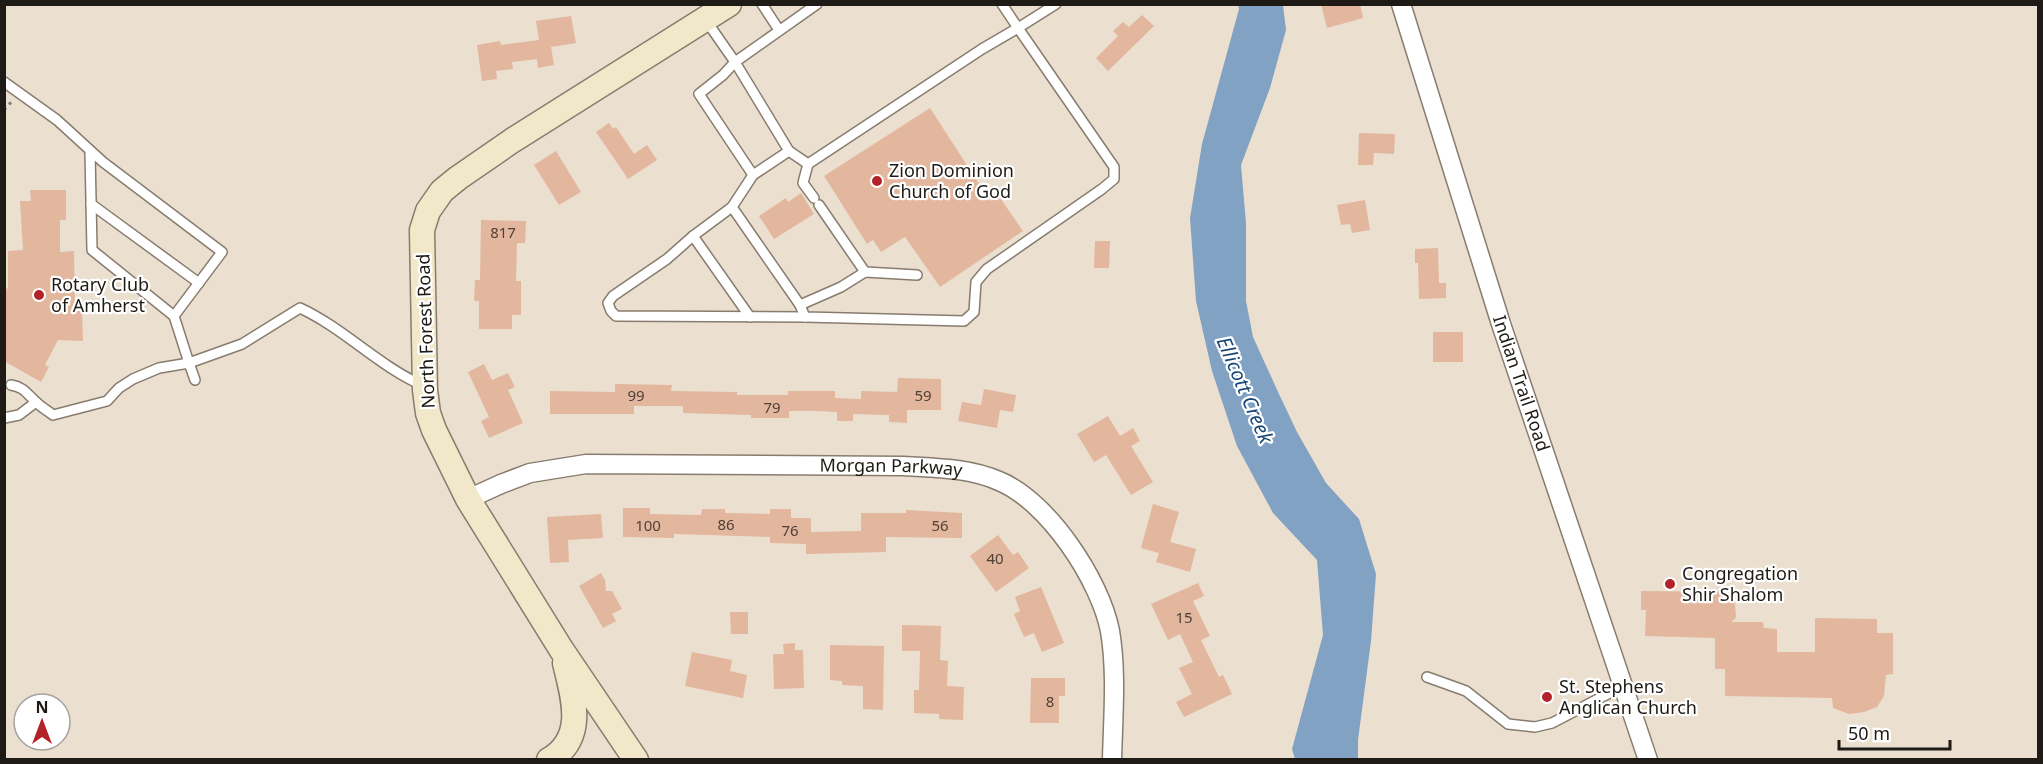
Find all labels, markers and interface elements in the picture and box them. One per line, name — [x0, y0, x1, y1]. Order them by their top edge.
place label: Zion Dominion Church of God — [889, 158, 1014, 203]
marker: Zion Dominion Church of God — [870, 174, 884, 188]
house number: 817 — [490, 222, 516, 242]
street label: North Forest Road — [410, 253, 440, 409]
place label: Rotary Club of Amherst — [51, 272, 149, 317]
marker: Rotary Club of Amherst — [32, 288, 46, 302]
street label: Indian Trail Road — [1488, 312, 1556, 454]
water label: Ellicott Creek — [1211, 332, 1281, 448]
house number: 99 — [627, 385, 645, 405]
house number: 59 — [914, 385, 932, 405]
house number: 79 — [763, 397, 781, 417]
street label: Morgan Parkway — [819, 452, 965, 482]
house number: 86 — [717, 514, 735, 534]
house number: 100 — [635, 515, 661, 535]
house number: 56 — [931, 515, 949, 535]
house number: 76 — [781, 520, 799, 540]
house number: 40 — [986, 548, 1004, 568]
place label: Congregation Shir Shalom — [1682, 561, 1798, 606]
marker: Congregation Shir Shalom — [1663, 577, 1677, 591]
house number: 15 — [1175, 607, 1193, 627]
place label: St. Stephens Anglican Church — [1559, 674, 1697, 719]
marker: St. Stephens Anglican Church — [1540, 690, 1554, 704]
house number: 8 — [1046, 691, 1054, 711]
north arrow — [12, 692, 72, 752]
text: N — [35, 696, 49, 718]
scale bar — [1839, 713, 1950, 751]
text: 50 m — [1848, 721, 1890, 745]

